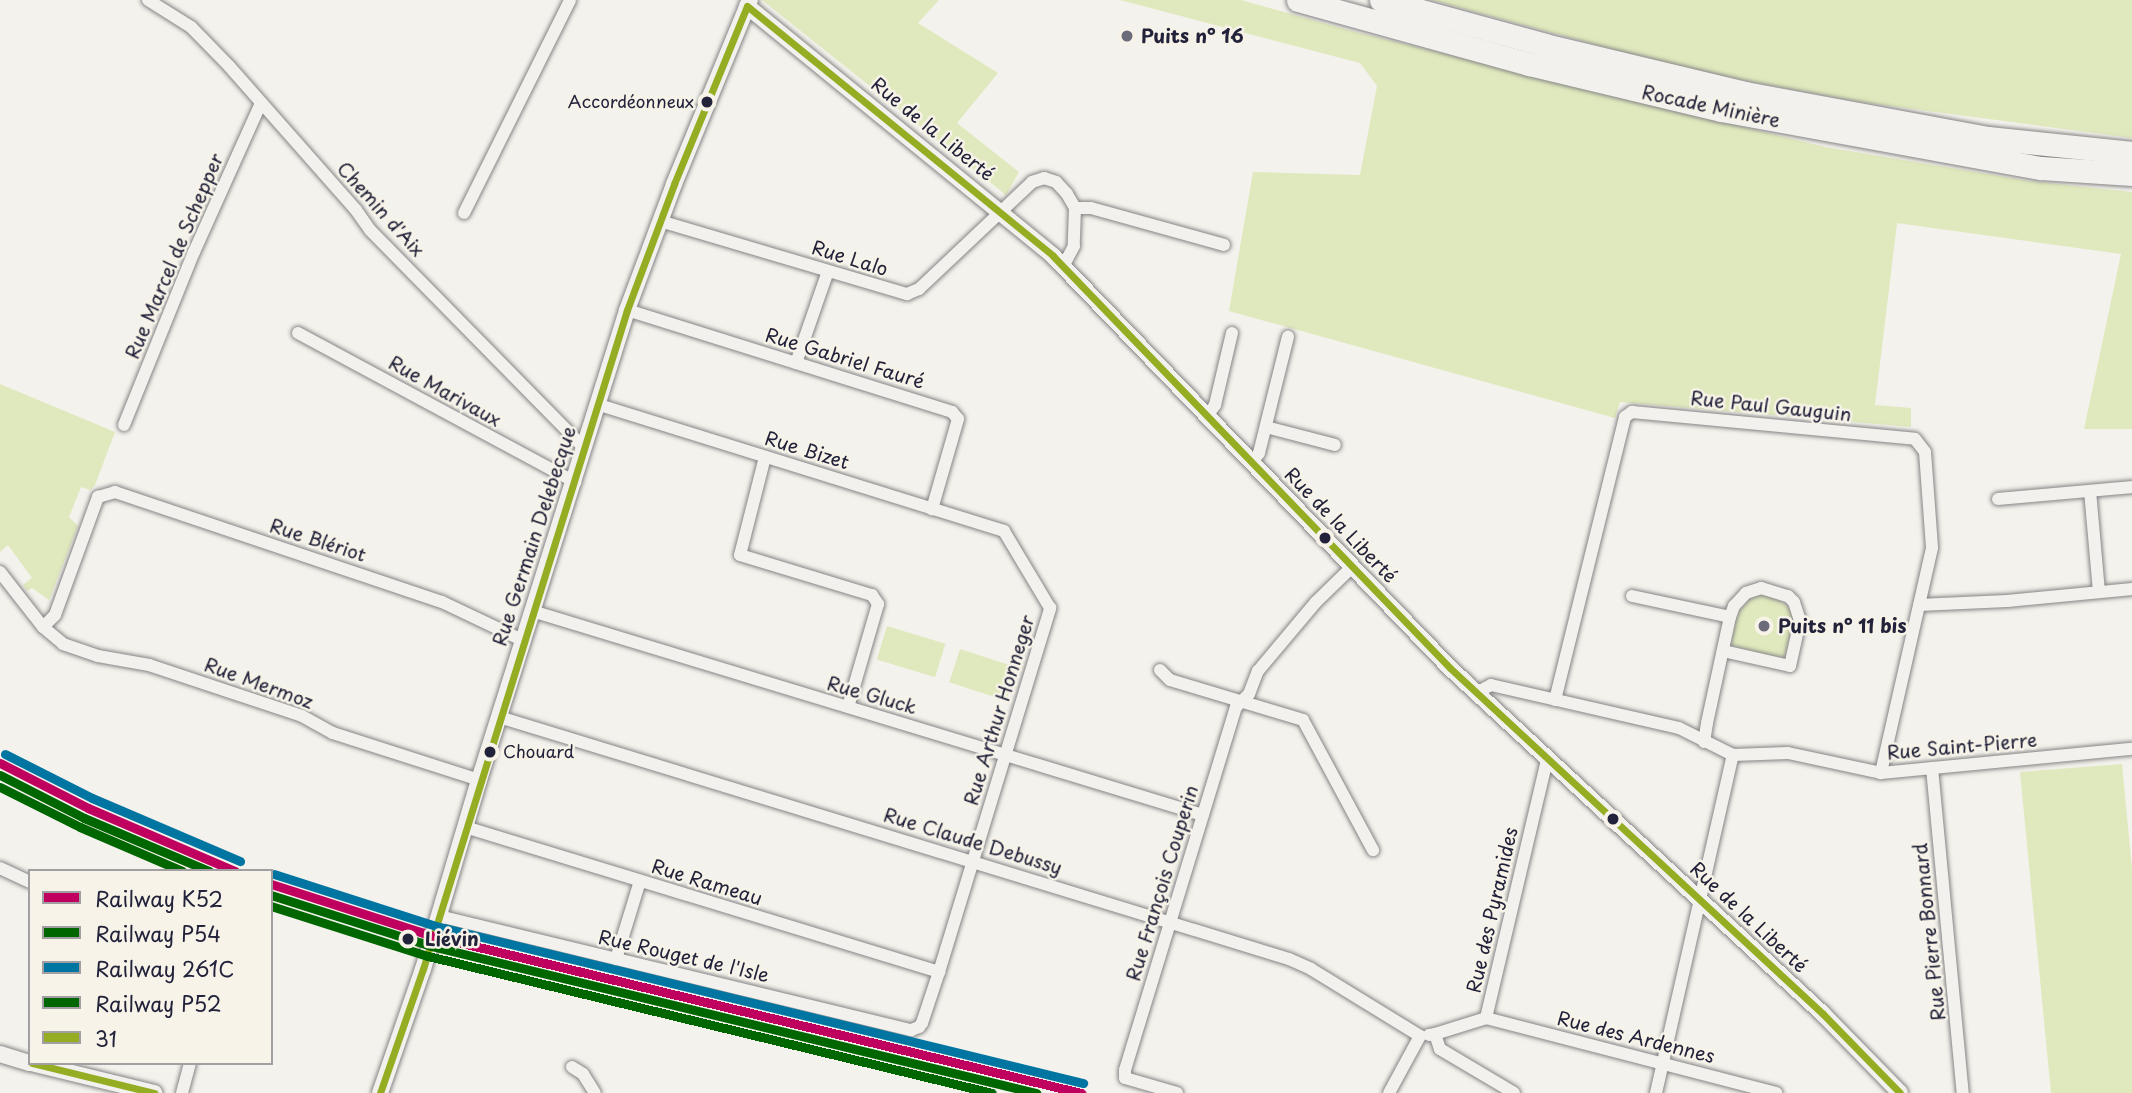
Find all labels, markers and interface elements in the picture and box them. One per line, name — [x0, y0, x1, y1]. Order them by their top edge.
place label: Puits n° 16 — [1141, 25, 1244, 47]
marker: Puits n° 16 — [1119, 28, 1135, 44]
street label: Rue de la Liberté — [865, 71, 1001, 187]
street label: Rocade Minière — [1640, 80, 1782, 132]
place label: Accordéonneux — [568, 92, 694, 112]
marker: Accordéonneux — [700, 95, 714, 109]
street label: Rue Marcel de Schepper — [120, 149, 228, 363]
street label: Chemin d'Aix — [332, 157, 430, 261]
street label: Rue Lalo — [808, 235, 892, 281]
street label: Rue Gabriel Fauré — [762, 323, 928, 393]
street label: Rue Marivaux — [384, 350, 506, 432]
street label: Rue Paul Gauguin — [1689, 386, 1853, 426]
street label: Rue Germain Delebecque — [487, 422, 581, 650]
street label: Rue Bizet — [762, 426, 852, 474]
street label: Rue de la Liberté — [1279, 461, 1403, 589]
street label: Rue Blériot — [267, 514, 369, 566]
unlabelled marker — [1318, 531, 1332, 545]
street label: Rue Arthur Honneger — [959, 611, 1039, 809]
place label: Puits n° 11 bis — [1778, 615, 1908, 637]
marker: Puits n° 11 bis — [1756, 618, 1772, 634]
street label: Rue Mermoz — [201, 653, 317, 713]
street label: Rue Gluck — [823, 671, 921, 719]
street label: Rue Saint-Pierre — [1885, 728, 2039, 764]
place label: Chouard — [503, 742, 574, 762]
marker: Chouard — [483, 745, 497, 759]
street label: Rue François Couperin — [1121, 781, 1203, 985]
street label: Rue Claude Debussy — [880, 803, 1066, 879]
unlabelled marker — [1606, 812, 1620, 826]
street label: Rue des Pyramides — [1461, 823, 1523, 997]
street label: Rue Pierre Bonnard — [1908, 841, 1950, 1023]
street label: Rue Rameau — [648, 854, 766, 910]
street label: Rue de la Liberté — [1684, 856, 1814, 978]
legend — [28, 869, 273, 1065]
text: Railway K52 — [95, 882, 223, 914]
text: Railway P54 — [95, 917, 221, 949]
street label: Rue Rouget de l'Isle — [594, 925, 774, 987]
marker: Liévin — [397, 928, 419, 950]
place label: Liévin — [425, 928, 479, 950]
text: Railway 261C — [95, 952, 234, 984]
text: Railway P52 — [95, 987, 222, 1019]
street label: Rue des Ardennes — [1554, 1006, 1718, 1068]
text: 31 — [95, 1022, 117, 1054]

